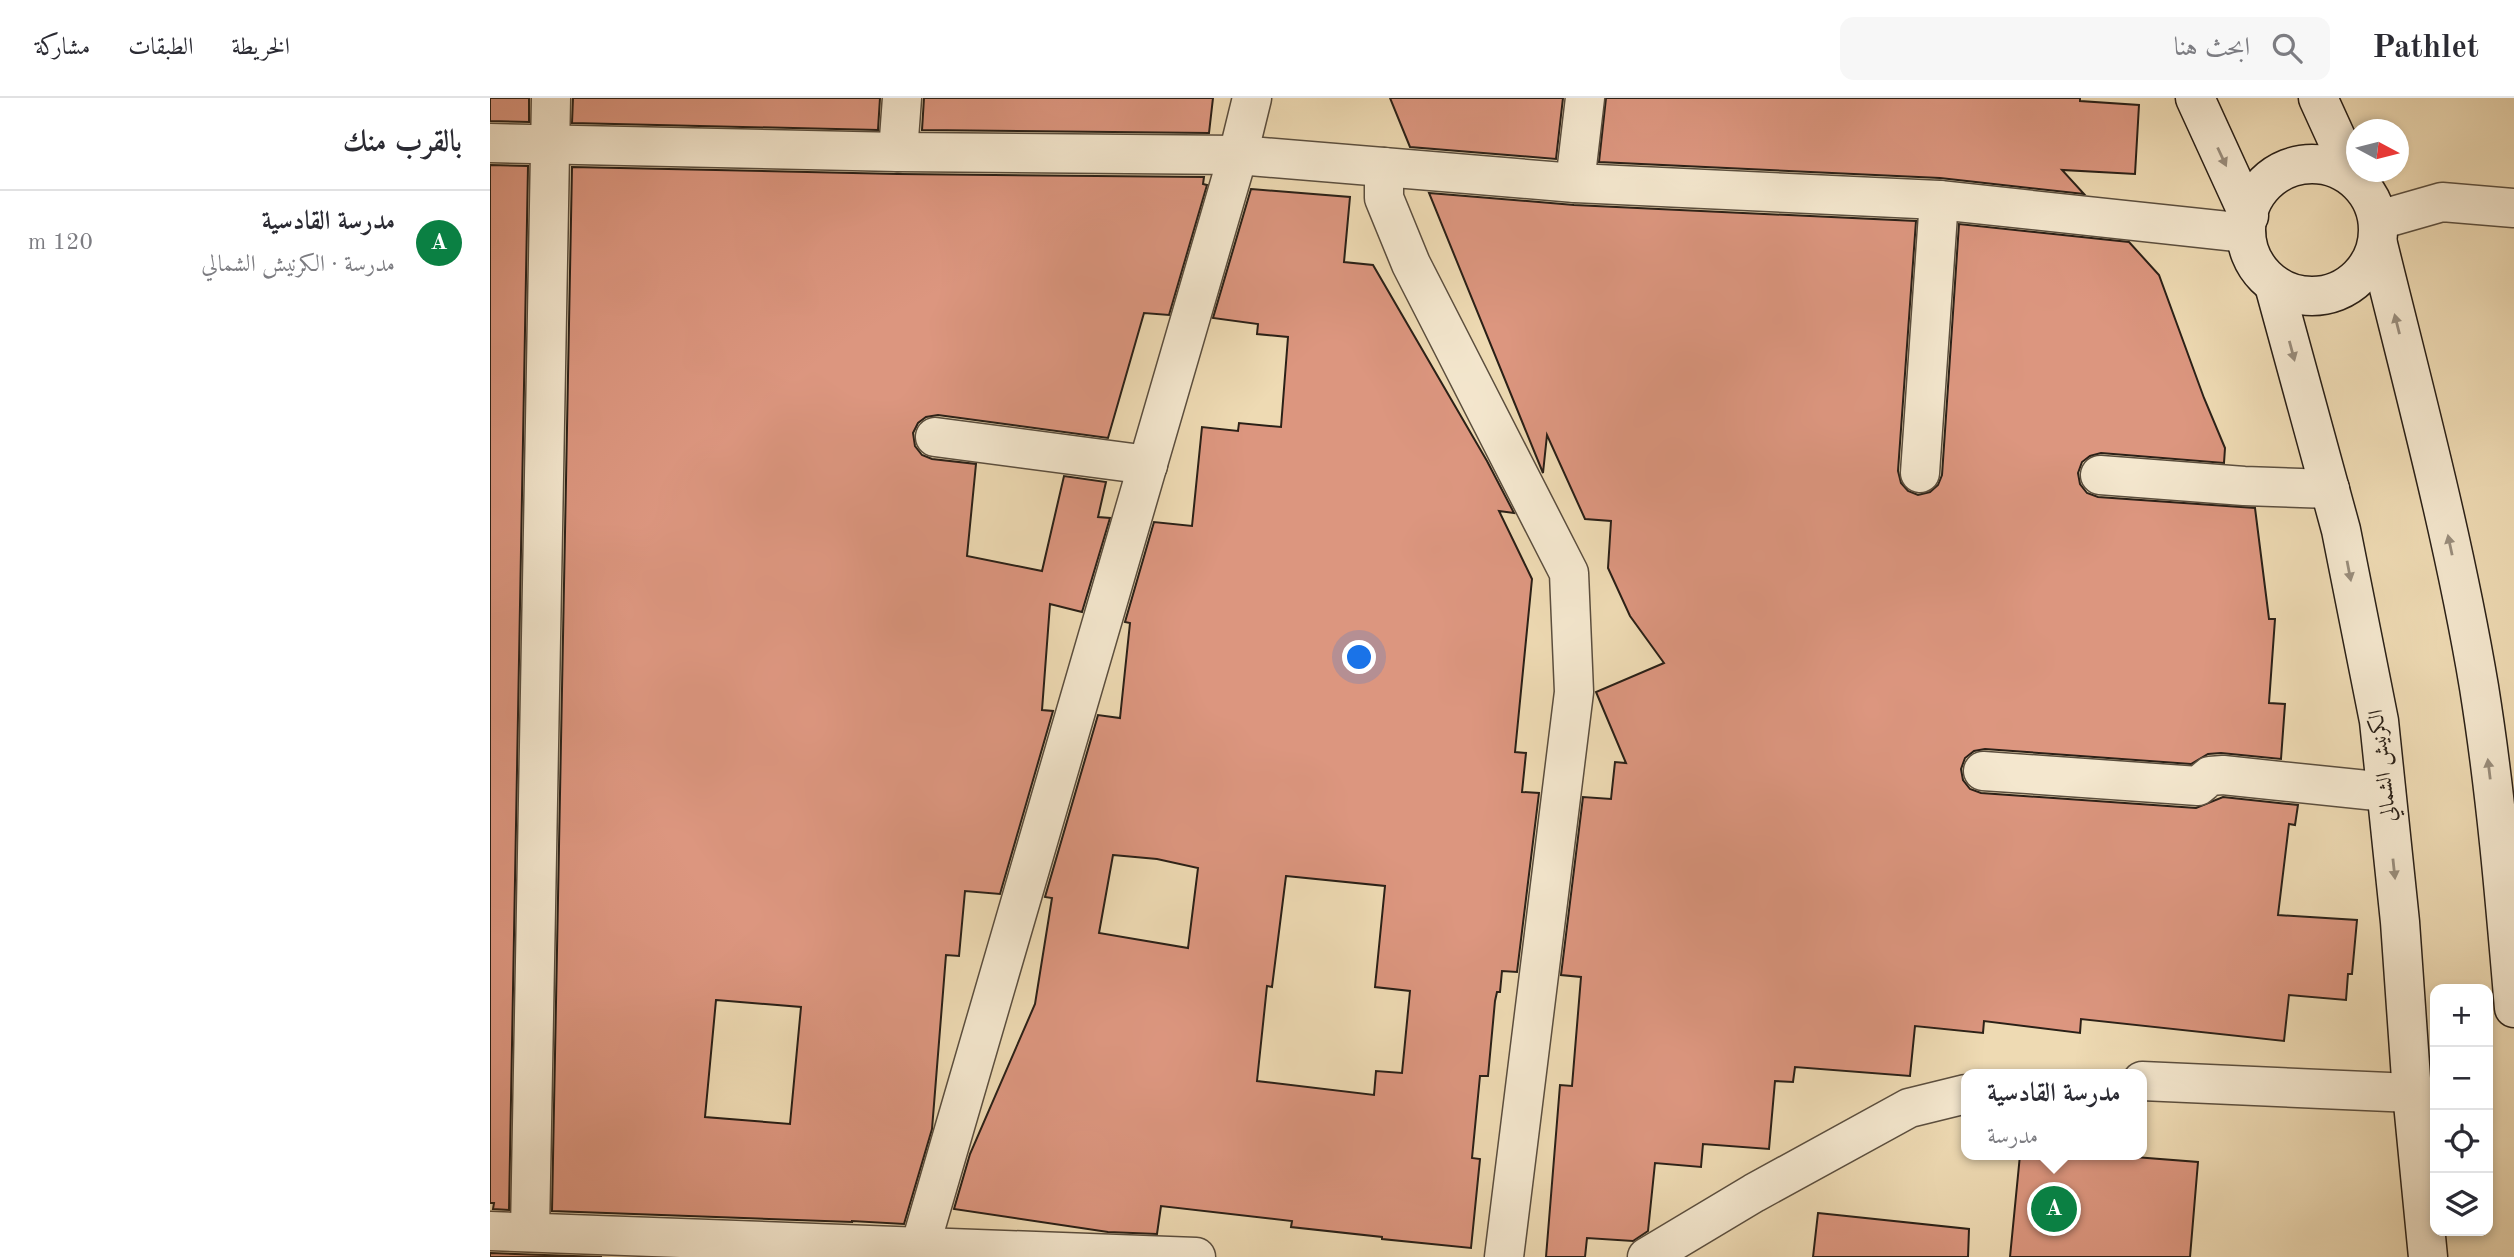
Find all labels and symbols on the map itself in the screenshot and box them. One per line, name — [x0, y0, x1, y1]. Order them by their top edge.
north arrow — [2346, 119, 2409, 182]
one-way arrow — [2216, 147, 2228, 167]
one-way arrow — [2392, 313, 2403, 335]
one-way arrow — [2287, 340, 2298, 362]
one-way arrow — [2444, 534, 2455, 556]
one-way arrow — [2344, 560, 2355, 582]
your location — [1342, 640, 1376, 674]
street label: الكرنيش الشمالي — [2365, 708, 2406, 823]
one-way arrow — [2484, 758, 2495, 780]
one-way arrow — [2389, 858, 2400, 880]
pin: A — [2031, 1183, 2077, 1235]

